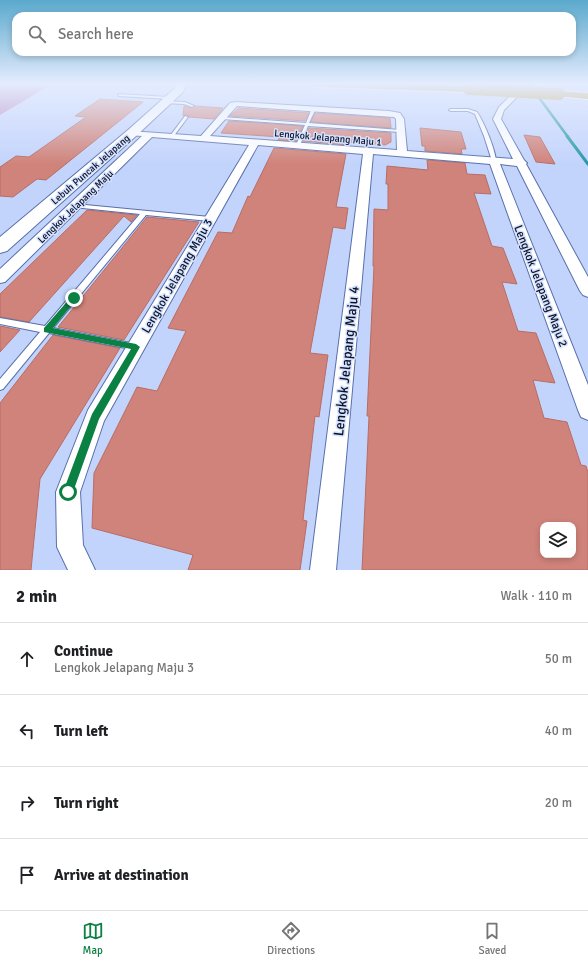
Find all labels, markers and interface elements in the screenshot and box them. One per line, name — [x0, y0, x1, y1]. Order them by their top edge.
search box — [12, 12, 576, 56]
icon: search — [26, 23, 48, 45]
text: Search here — [58, 25, 134, 43]
street label: Lengkok Jelapang Maju 1 — [274, 127, 382, 149]
street label: Lebuh Puncak Jelapang — [49, 132, 132, 207]
street label: Lengkok Jelapang Maju — [35, 168, 116, 246]
street label: Lengkok Jelapang Maju 3 — [139, 216, 216, 336]
street label: Lengkok Jelapang Maju 2 — [510, 223, 571, 349]
street label: Lengkok Jelapang Maju 4 — [330, 285, 363, 437]
route end — [65, 289, 83, 307]
route start — [59, 483, 77, 501]
map controls — [540, 522, 576, 558]
button: layers — [540, 522, 576, 558]
text: 2 min — [16, 586, 57, 607]
text: Walk · 110 m — [501, 588, 572, 604]
text: Continue — [54, 642, 113, 660]
icon: ahead — [16, 648, 38, 670]
text: 50 m — [545, 651, 572, 667]
text: Lengkok Jelapang Maju 3 — [54, 660, 194, 676]
icon: left — [16, 720, 38, 742]
text: Turn left — [54, 722, 108, 740]
text: 40 m — [545, 723, 572, 739]
icon: right — [16, 792, 38, 814]
text: Turn right — [54, 794, 119, 812]
text: 20 m — [545, 795, 572, 811]
icon: arrive — [16, 864, 38, 886]
text: Arrive at destination — [54, 866, 189, 884]
tab: Map — [82, 920, 104, 957]
tab: Directions — [267, 920, 315, 957]
tab: Saved — [479, 920, 506, 957]

